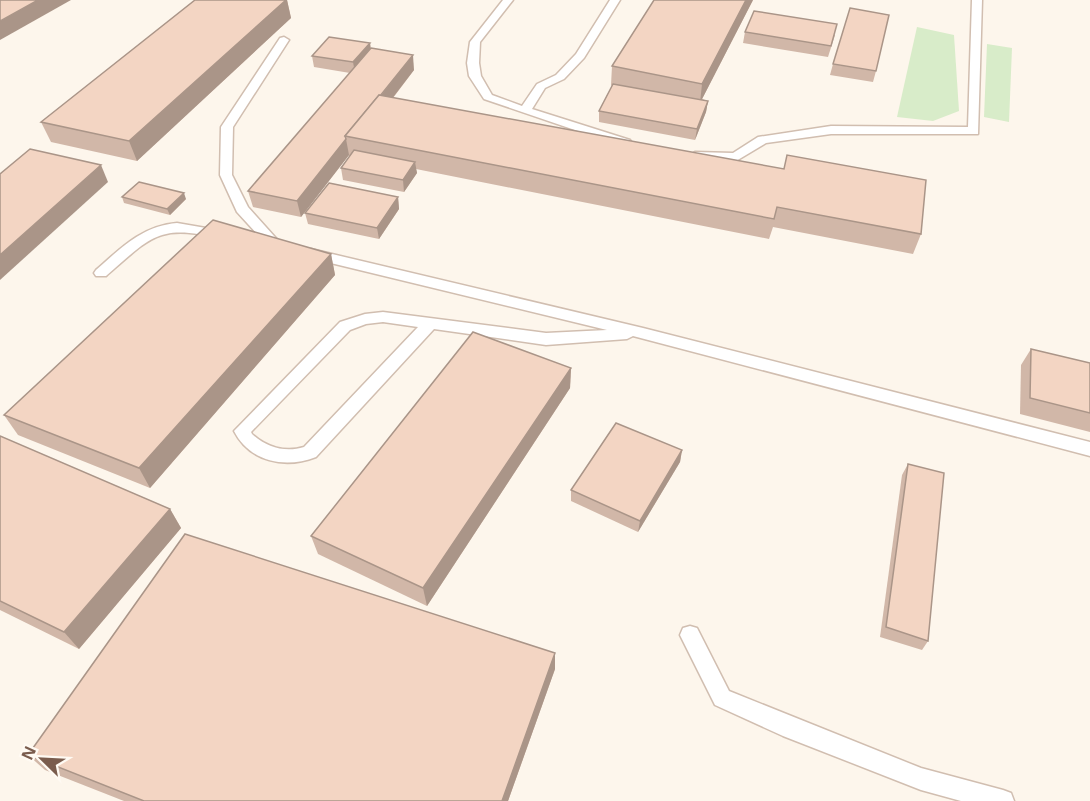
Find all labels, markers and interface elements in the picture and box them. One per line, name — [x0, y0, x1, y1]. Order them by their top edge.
north arrow — [12, 729, 72, 789]
text: N — [16, 742, 41, 763]

